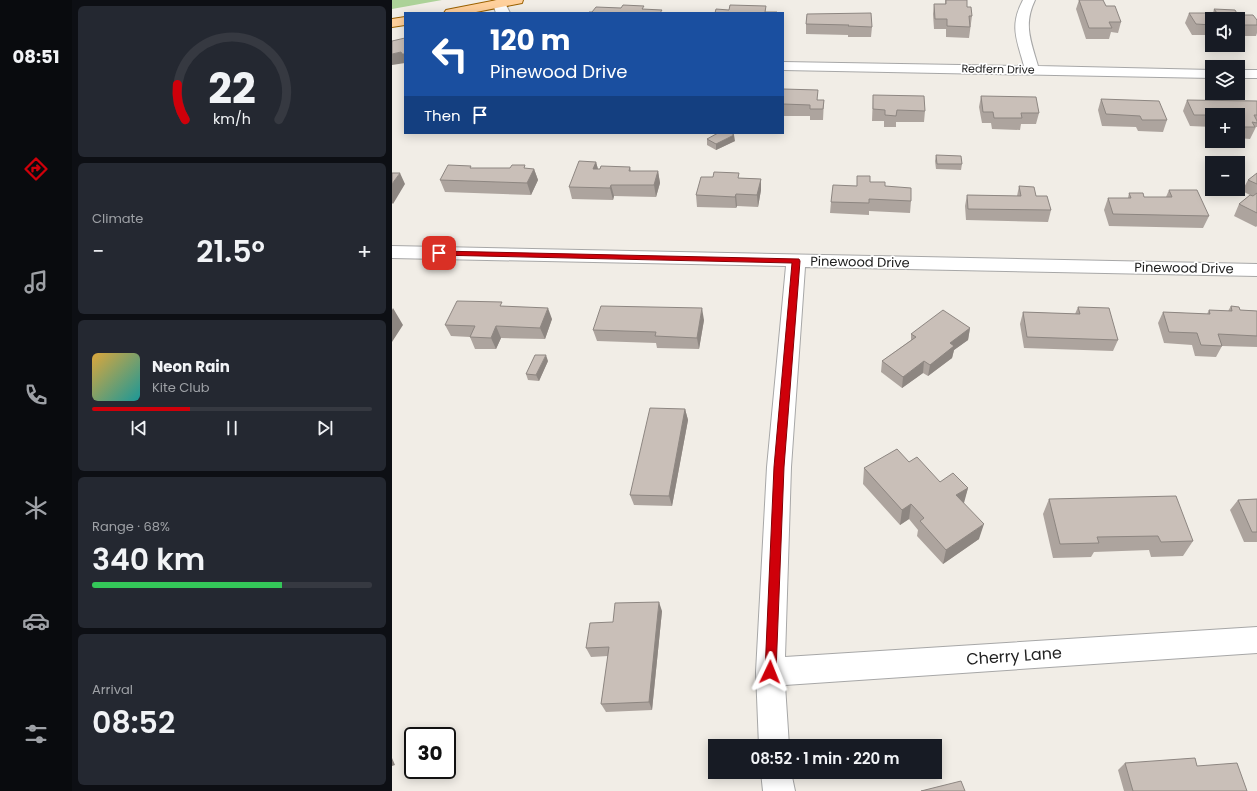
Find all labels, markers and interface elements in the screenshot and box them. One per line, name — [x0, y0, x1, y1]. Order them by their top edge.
map controls — [1205, 12, 1245, 196]
button: sound — [1205, 12, 1245, 52]
text: 120 m — [490, 21, 570, 60]
icon: left — [424, 28, 476, 80]
text: 08:51 — [13, 44, 59, 69]
text: 22 — [208, 58, 256, 117]
text: Pinewood Drive — [490, 59, 627, 84]
street label: Redfern Drive — [961, 60, 1035, 78]
button: layers — [1205, 60, 1245, 100]
icon: arrive — [469, 104, 491, 126]
text: Then — [424, 105, 461, 126]
text: km/h — [213, 108, 251, 128]
button: + — [1205, 108, 1245, 148]
icon: directions — [22, 155, 50, 183]
button: − — [1205, 156, 1245, 196]
text: Climate — [92, 209, 143, 228]
text: 21.5° — [196, 230, 265, 273]
text: − — [92, 236, 104, 267]
text: + — [357, 236, 372, 267]
pin — [422, 236, 456, 270]
icon: arrive — [428, 242, 450, 264]
street label: Pinewood Drive — [810, 252, 910, 272]
street label: Pinewood Drive — [1134, 258, 1234, 278]
icon: music — [22, 268, 50, 296]
text: Neon Rain — [152, 356, 230, 377]
text: Kite Club — [152, 378, 210, 397]
icon: phone — [22, 381, 50, 409]
icon: previous — [128, 417, 150, 439]
icon: pause — [221, 417, 243, 439]
icon: next — [314, 417, 336, 439]
icon: climate — [22, 494, 50, 522]
text: Range · 68% — [92, 517, 170, 536]
text: 340 km — [92, 538, 205, 581]
icon: car — [22, 607, 50, 635]
street label: Cherry Lane — [966, 641, 1063, 671]
position arrow — [749, 651, 791, 693]
text: Arrival — [92, 680, 133, 699]
text: 08:52 — [92, 701, 175, 744]
icon: filters — [22, 720, 50, 748]
speed limit sign: 30 — [404, 727, 456, 779]
text: 08:52 · 1 min · 220 m — [751, 748, 899, 769]

